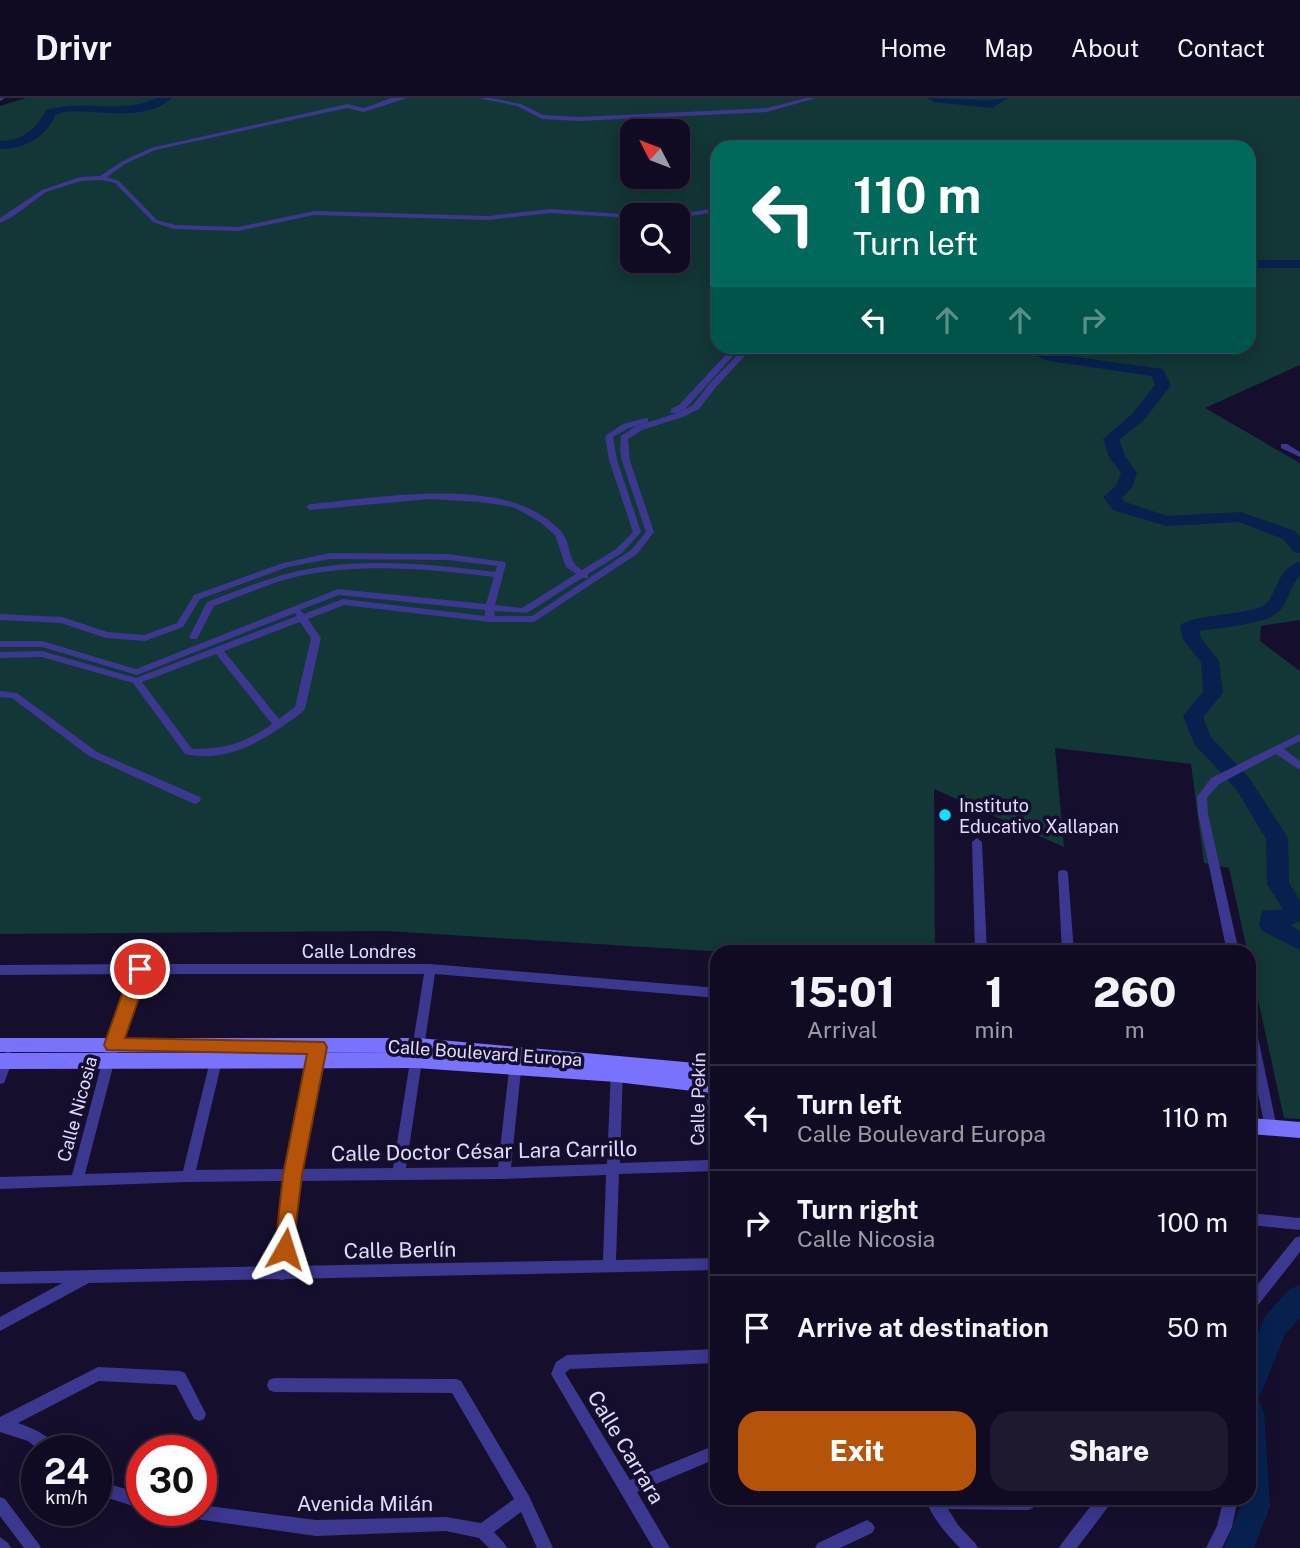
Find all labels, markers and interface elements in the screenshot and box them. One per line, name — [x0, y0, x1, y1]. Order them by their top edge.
text: Drivr — [35, 29, 112, 67]
text: Home — [880, 34, 946, 62]
text: Map — [984, 34, 1033, 62]
text: About — [1071, 34, 1139, 62]
text: Contact — [1177, 34, 1265, 62]
north arrow — [620, 119, 690, 189]
map controls — [620, 119, 690, 273]
text: 110 m — [853, 166, 981, 224]
icon: left — [738, 168, 829, 259]
button: search — [620, 203, 690, 273]
text: Turn left — [853, 225, 978, 262]
icon: left — [855, 301, 893, 339]
icon: ahead — [928, 301, 966, 339]
icon: ahead — [1001, 301, 1039, 339]
icon: right — [1074, 301, 1112, 339]
place label: Instituto Educativo Xallapan — [959, 795, 1119, 837]
marker: Instituto Educativo Xallapan — [937, 807, 953, 823]
pin — [110, 939, 170, 999]
street label: Calle Londres — [302, 941, 416, 962]
icon: arrive — [121, 950, 159, 988]
text: 15:01 — [789, 967, 895, 1016]
text: 1 — [985, 967, 1003, 1016]
text: 260 — [1093, 967, 1177, 1016]
text: Arrival — [807, 1016, 878, 1043]
text: min — [975, 1016, 1014, 1043]
text: m — [1125, 1016, 1145, 1043]
street label: Calle Boulevard Europa — [387, 1036, 583, 1070]
street label: Calle Pekín — [687, 1052, 709, 1146]
street label: Calle Nicosia — [53, 1054, 101, 1164]
text: Turn left — [797, 1089, 902, 1120]
icon: left — [738, 1099, 776, 1137]
text: 110 m — [1162, 1102, 1228, 1133]
text: Calle Boulevard Europa — [797, 1120, 1046, 1147]
street label: Calle Doctor César Lara Carrillo — [331, 1136, 637, 1166]
text: Turn right — [797, 1194, 919, 1225]
icon: right — [738, 1204, 776, 1242]
text: 100 m — [1157, 1207, 1228, 1238]
position arrow — [248, 1212, 322, 1286]
text: Calle Nicosia — [797, 1225, 935, 1252]
street label: Calle Berlín — [344, 1237, 456, 1263]
icon: arrive — [738, 1309, 776, 1347]
text: Arrive at destination — [797, 1312, 1049, 1343]
text: 50 m — [1167, 1312, 1228, 1343]
street label: Calle Carrara — [582, 1386, 670, 1508]
button: Exit — [738, 1411, 976, 1491]
button: Share — [990, 1411, 1228, 1491]
speed limit sign: 30 — [126, 1435, 217, 1526]
text: 24 — [44, 1451, 89, 1492]
text: km/h — [45, 1487, 88, 1508]
street label: Avenida Milán — [297, 1491, 433, 1516]

